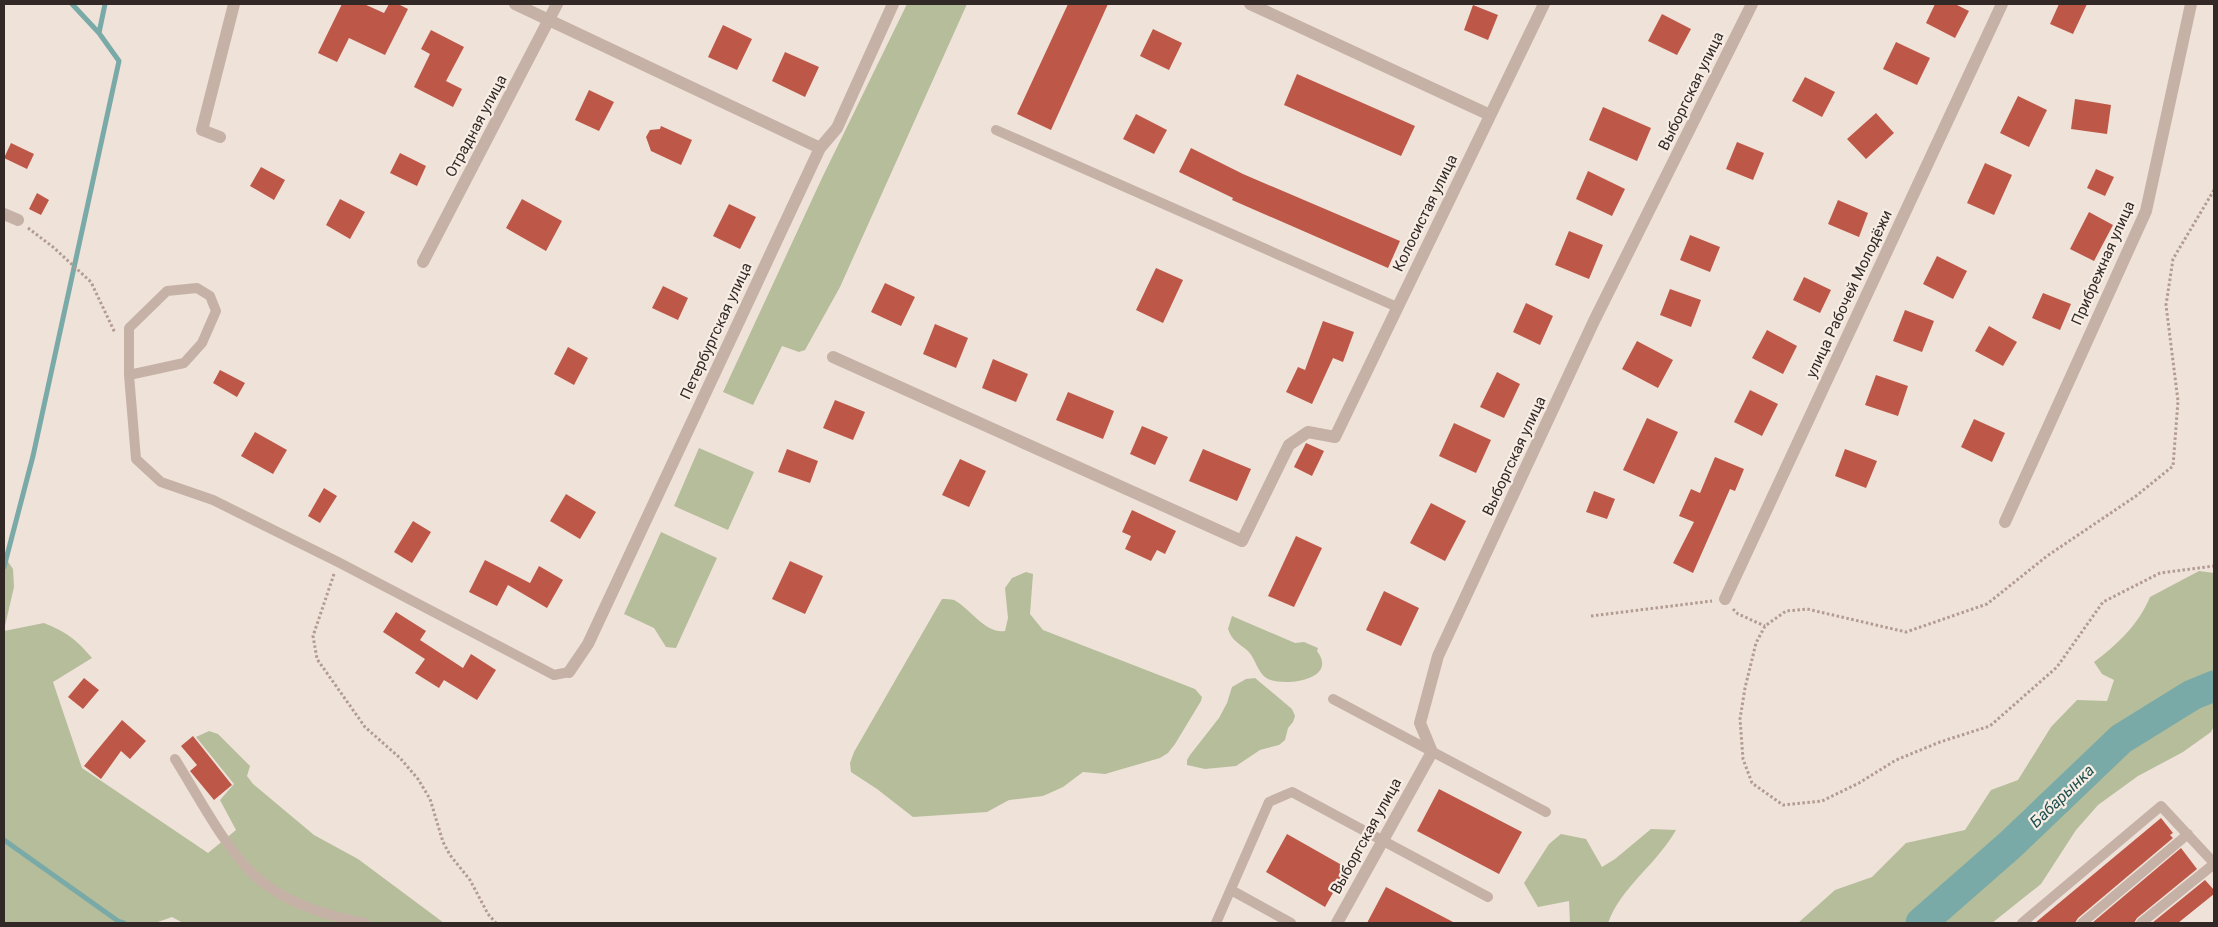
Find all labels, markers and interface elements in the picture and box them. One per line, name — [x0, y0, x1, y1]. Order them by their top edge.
street label: Выборгская улица — [1654, 29, 1728, 153]
street label: Отрадная улица — [442, 72, 510, 180]
street label: Колосистая улица — [1389, 152, 1461, 274]
street label: Прибрежная улица — [2068, 198, 2138, 328]
street label: улица Рабочей Молодёжи — [1802, 207, 1896, 381]
street label: Петербургская улица — [676, 260, 756, 402]
street label: Выборгская улица — [1478, 393, 1550, 519]
water label: Бабарынка — [2026, 761, 2098, 831]
street label: Выборгская улица — [1327, 775, 1405, 897]

